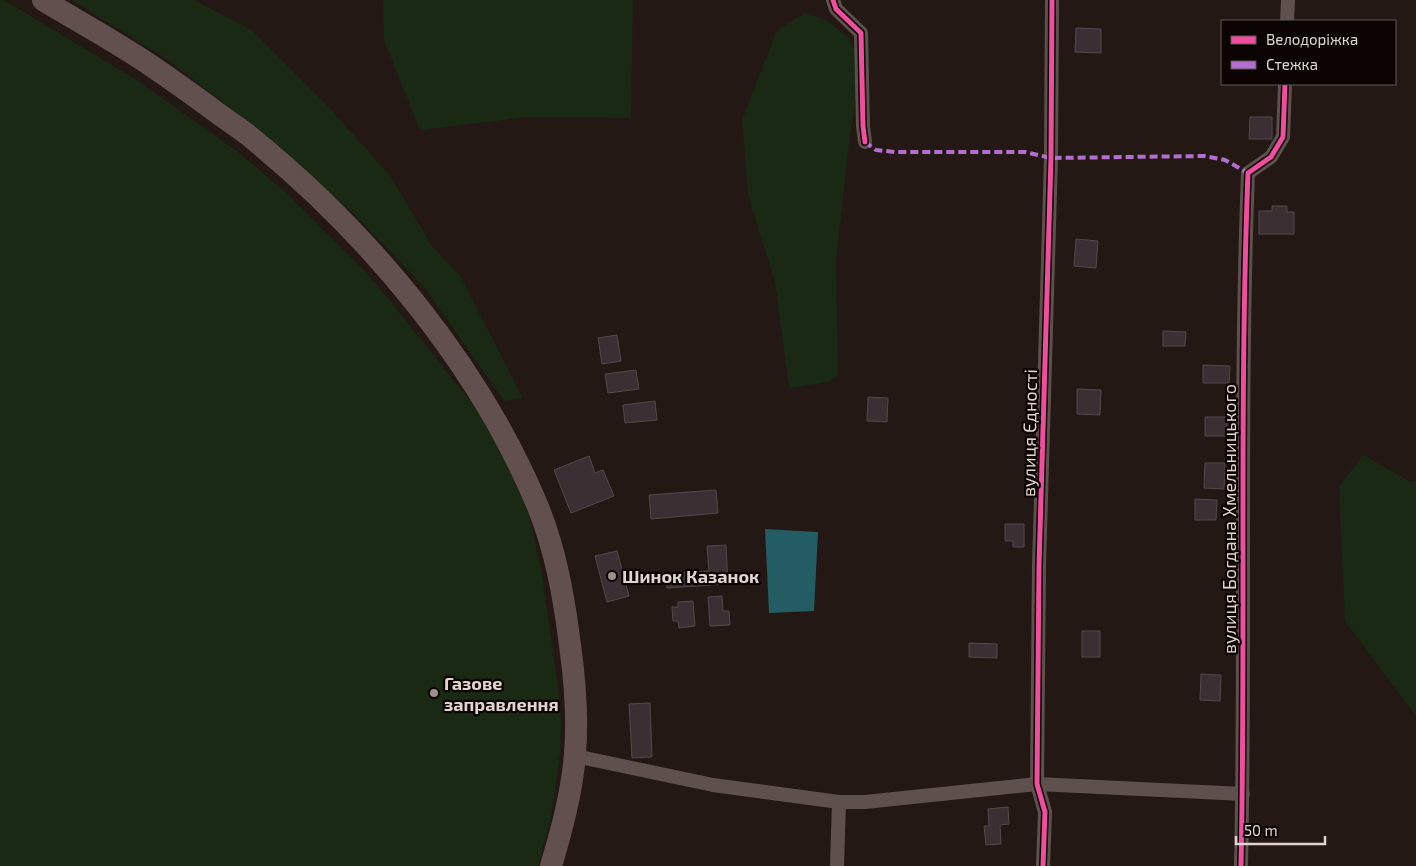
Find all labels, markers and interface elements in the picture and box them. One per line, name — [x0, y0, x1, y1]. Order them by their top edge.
legend — [1221, 20, 1396, 85]
text: Велодоріжка — [1266, 30, 1358, 48]
text: Стежка — [1266, 55, 1318, 73]
street label: вулиця Єдності — [1017, 369, 1041, 497]
street label: вулиця Богдана Хмельницького — [1218, 384, 1240, 654]
place label: Шинок Казанок — [622, 565, 759, 587]
marker: Шинок Казанок — [606, 570, 618, 582]
place label: Газове заправлення — [444, 672, 559, 715]
marker: Газове заправлення — [428, 687, 440, 699]
scale bar — [1236, 814, 1325, 846]
text: 50 m — [1244, 821, 1278, 839]

